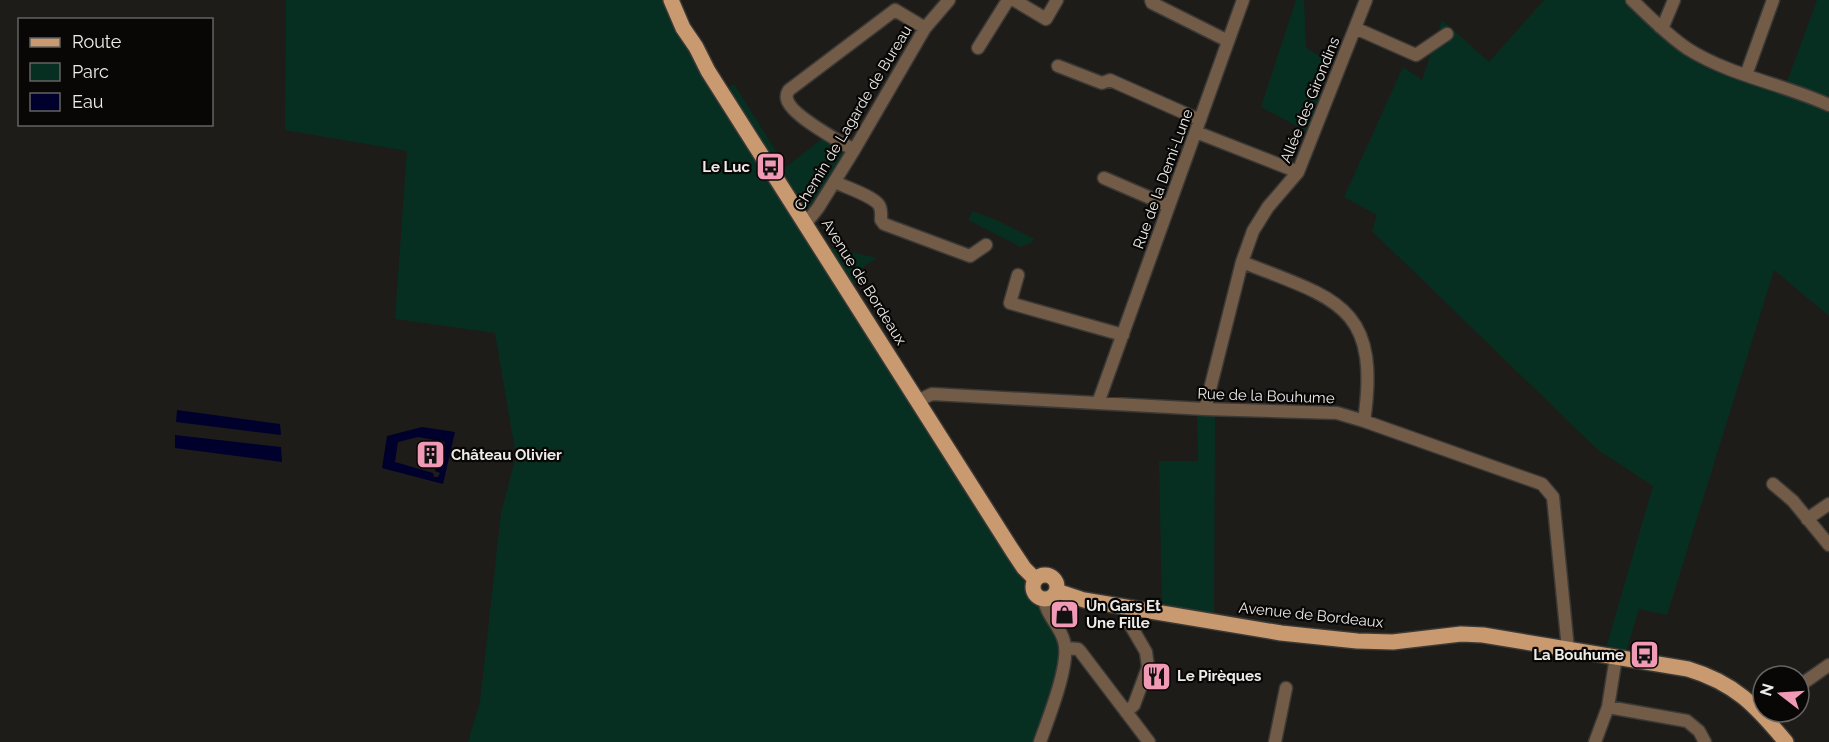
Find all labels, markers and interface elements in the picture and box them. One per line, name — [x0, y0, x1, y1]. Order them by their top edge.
legend — [18, 18, 213, 126]
street label: Chemin de Lagarde de Bureau — [791, 22, 916, 214]
text: Route — [72, 31, 122, 52]
street label: Allée des Girondins — [1277, 34, 1343, 166]
text: Parc — [72, 61, 109, 82]
text: Eau — [72, 91, 103, 112]
street label: Rue de la Demi-Lune — [1129, 107, 1197, 251]
bus stop icon: Le Luc — [755, 151, 787, 183]
place label: Le Luc — [702, 158, 751, 176]
street label: Avenue de Bordeaux — [818, 216, 910, 349]
street label: Rue de la Bouhume — [1197, 385, 1335, 407]
building icon: Château Olivier — [414, 439, 446, 471]
place label: Château Olivier — [451, 446, 562, 464]
place label: Un Gars Et Une Fille — [1086, 597, 1161, 632]
street label: Avenue de Bordeaux — [1238, 598, 1385, 632]
shop icon: Un Gars Et Une Fille — [1049, 599, 1081, 631]
bus stop icon: La Bouhume — [1629, 639, 1661, 671]
place label: La Bouhume — [1533, 646, 1624, 664]
restaurant icon: Le Pirèques — [1140, 660, 1172, 692]
north arrow — [1751, 664, 1811, 724]
place label: Le Pirèques — [1177, 667, 1261, 685]
text: N — [1756, 681, 1778, 698]

